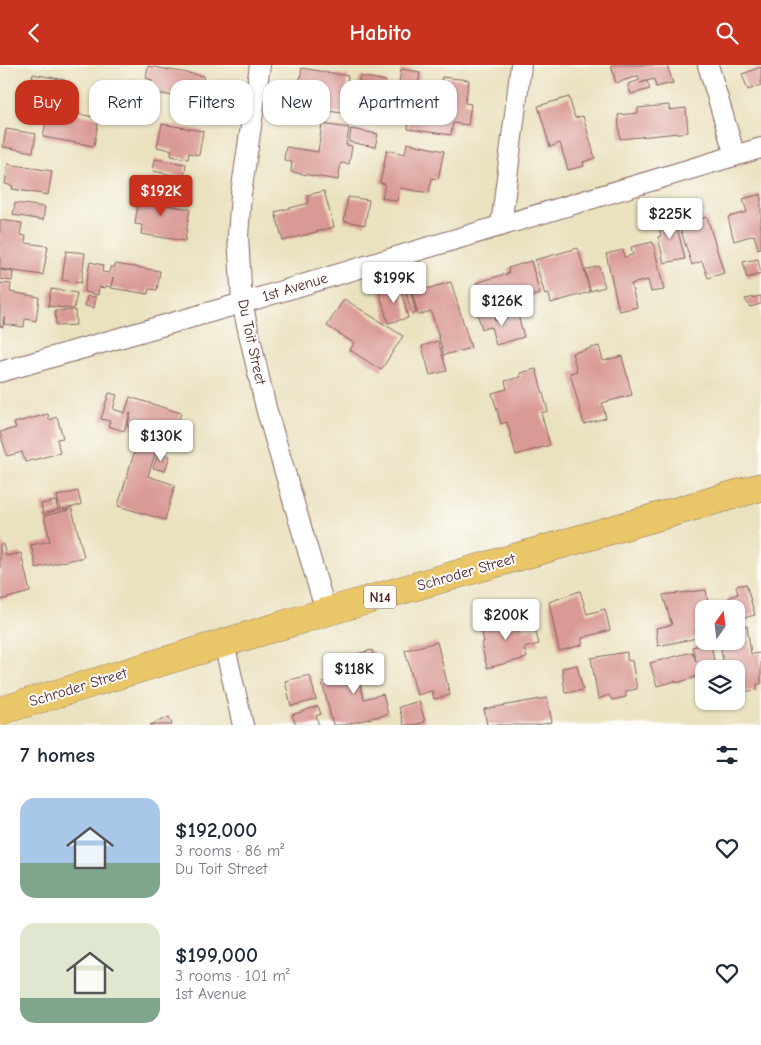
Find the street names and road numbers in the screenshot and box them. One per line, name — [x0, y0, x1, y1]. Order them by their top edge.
street label: 1st Avenue — [260, 268, 330, 305]
street label: Du Toit Street — [234, 298, 270, 387]
street label: Schroder Street — [415, 549, 518, 595]
road number: N14 — [364, 585, 396, 609]
street label: Schroder Street — [27, 663, 130, 710]

